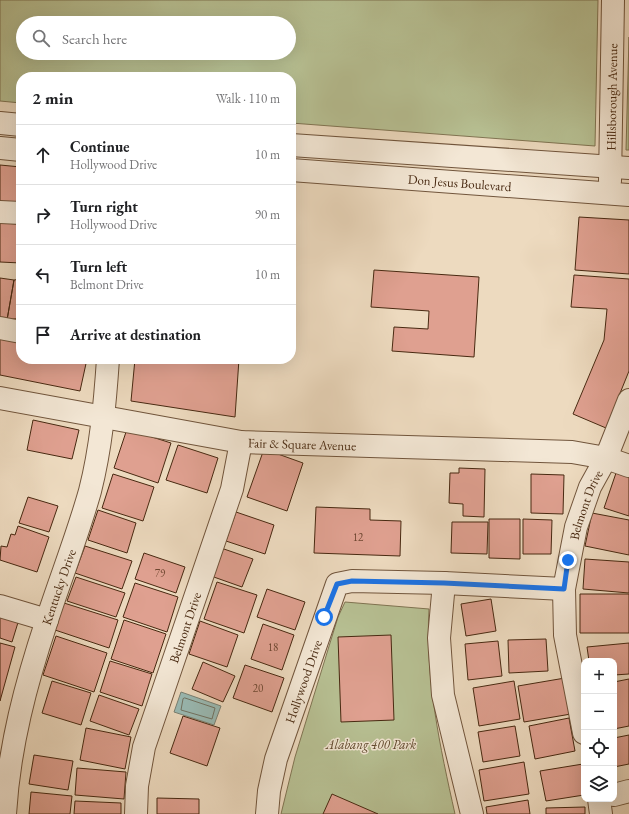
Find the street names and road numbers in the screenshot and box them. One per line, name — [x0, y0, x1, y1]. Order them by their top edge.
street label: Hillsborough Avenue — [602, 43, 621, 151]
street label: Don Jesus Boulevard — [407, 170, 512, 195]
street label: Fair & Square Avenue — [248, 434, 356, 454]
street label: Belmont Drive — [565, 467, 606, 541]
street label: Kentucky Drive — [37, 547, 79, 627]
street label: Belmont Drive — [165, 590, 205, 665]
street label: Hollywood Drive — [281, 637, 325, 725]

